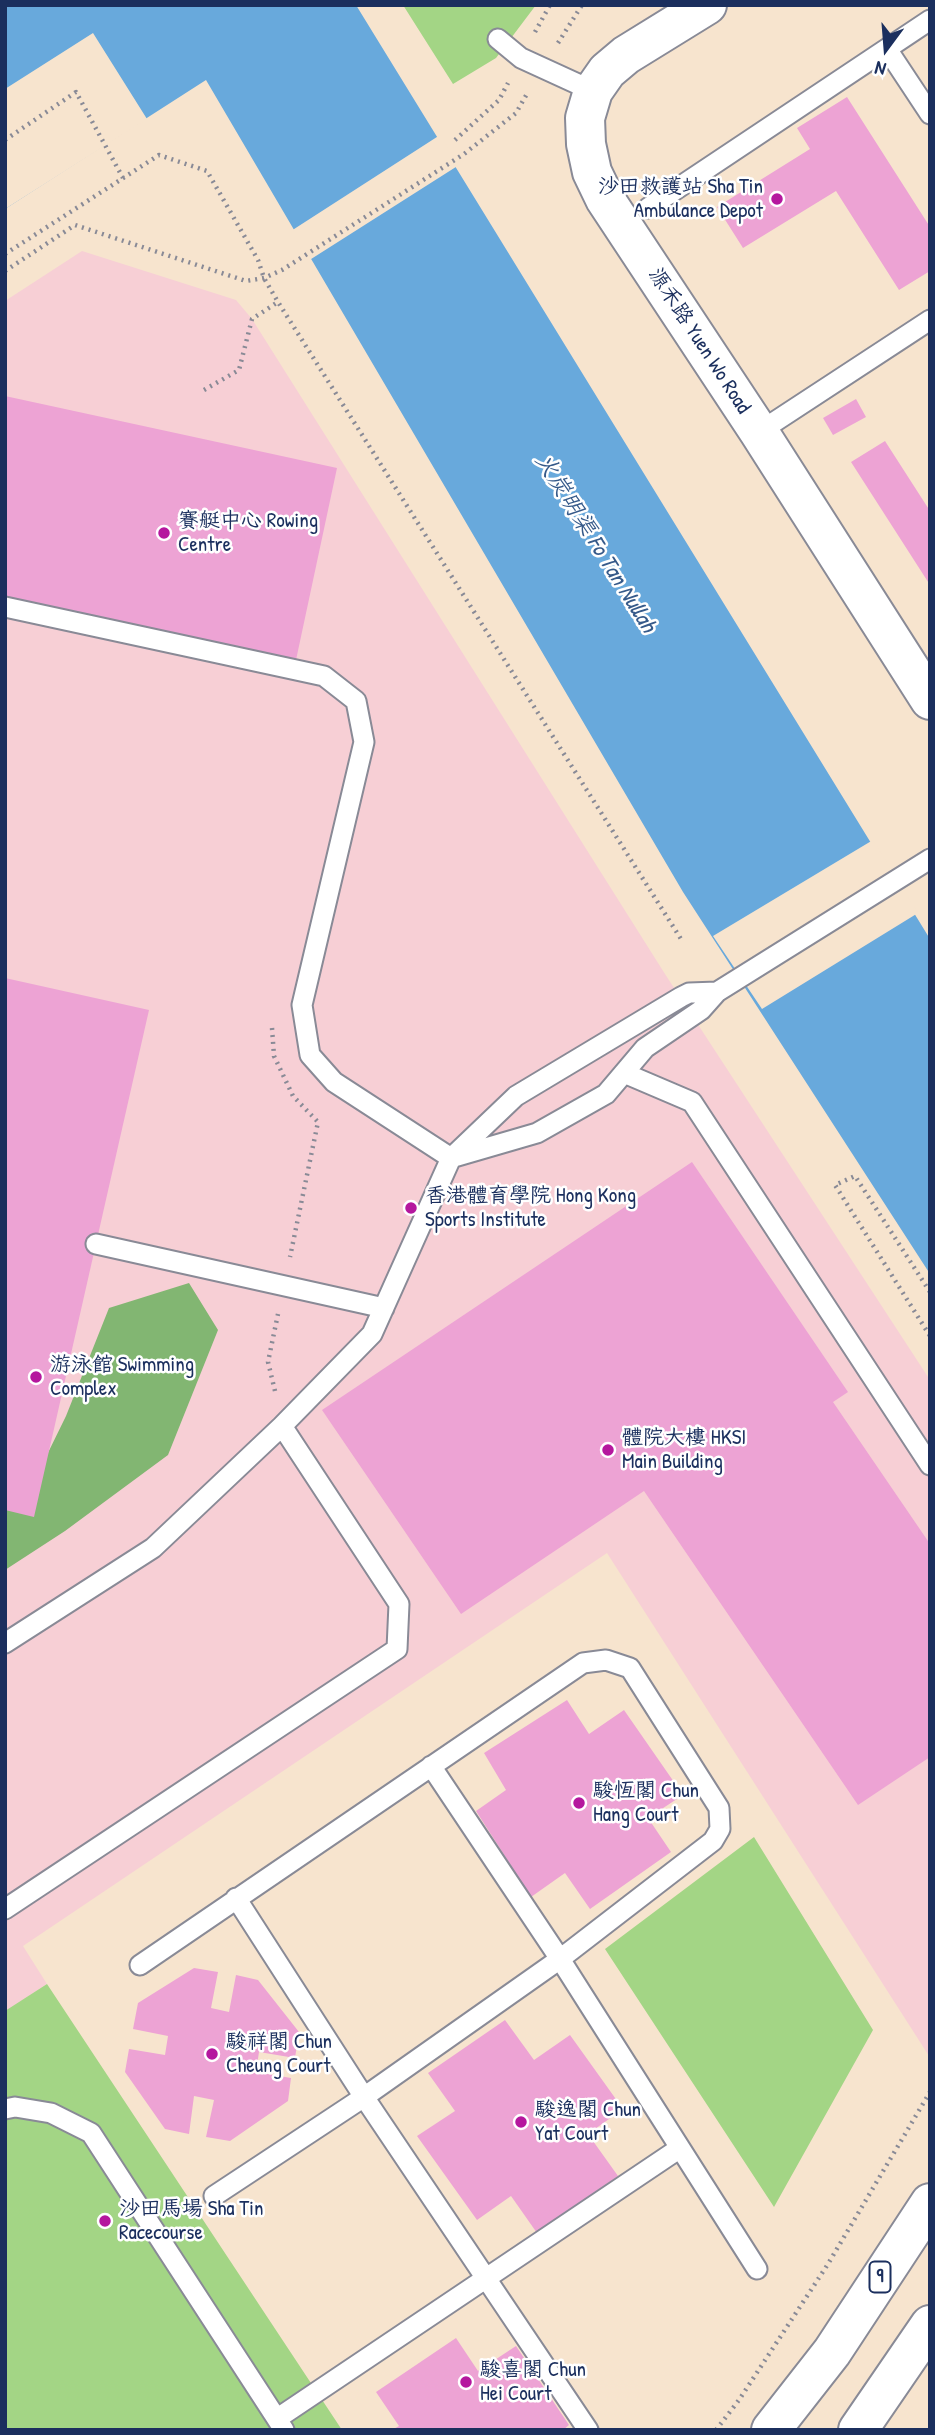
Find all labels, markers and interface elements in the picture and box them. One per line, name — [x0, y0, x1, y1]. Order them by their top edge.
north arrow — [851, 14, 921, 84]
text: N — [872, 55, 889, 83]
place label: 沙田救護站 Sha Tin Ambulance Depot — [598, 174, 763, 224]
marker: 沙田救護站 Sha Tin Ambulance Depot — [769, 191, 785, 207]
street label: 源禾路 Yuen Wo Road — [642, 263, 756, 419]
water label: 火炭明渠 Fo Tan Nullah — [529, 448, 661, 638]
place label: 賽艇中心 Rowing Centre — [178, 508, 318, 558]
marker: 賽艇中心 Rowing Centre — [156, 525, 172, 541]
place label: 香港體育學院 Hong Kong Sports Institute — [425, 1183, 636, 1233]
marker: 香港體育學院 Hong Kong Sports Institute — [403, 1200, 419, 1216]
place label: 游泳館 Swimming Complex — [50, 1352, 194, 1402]
marker: 游泳館 Swimming Complex — [28, 1369, 44, 1385]
place label: 體院大樓 HKSI Main Building — [622, 1425, 746, 1475]
marker: 體院大樓 HKSI Main Building — [600, 1442, 616, 1458]
place label: 駿恆閣 Chun Hang Court — [593, 1778, 699, 1828]
marker: 駿恆閣 Chun Hang Court — [571, 1795, 587, 1811]
place label: 駿祥閣 Chun Cheung Court — [226, 2029, 332, 2079]
marker: 駿祥閣 Chun Cheung Court — [204, 2046, 220, 2062]
place label: 駿逸閣 Chun Yat Court — [535, 2097, 641, 2147]
marker: 駿逸閣 Chun Yat Court — [513, 2114, 529, 2130]
place label: 沙田馬場 Sha Tin Racecourse — [119, 2196, 263, 2246]
marker: 沙田馬場 Sha Tin Racecourse — [97, 2213, 113, 2229]
road number: 9 — [870, 2262, 890, 2292]
place label: 駿喜閣 Chun Hei Court — [480, 2357, 586, 2407]
marker: 駿喜閣 Chun Hei Court — [458, 2374, 474, 2390]

